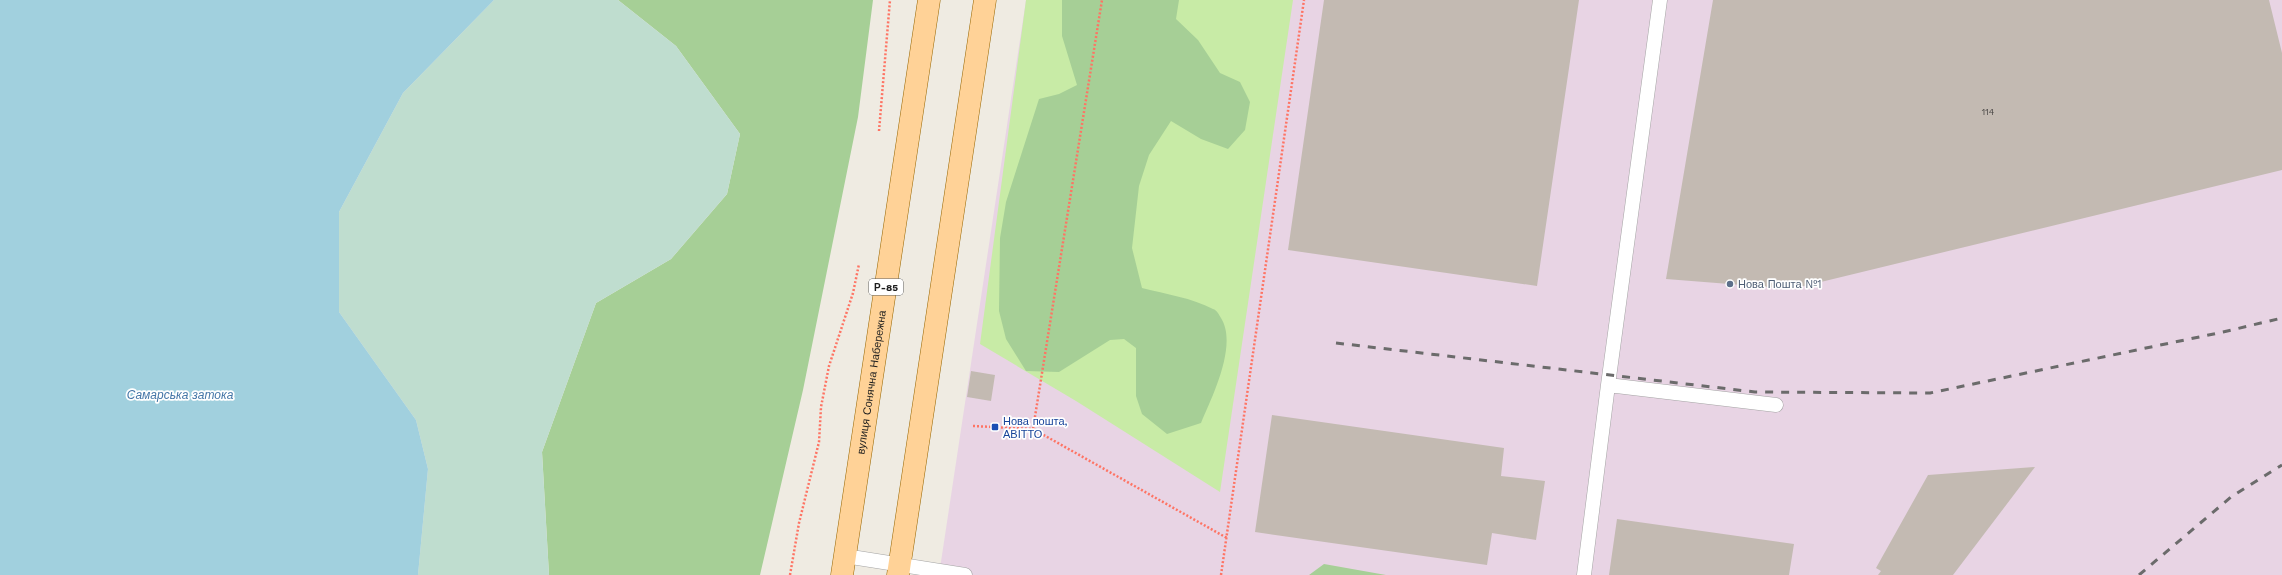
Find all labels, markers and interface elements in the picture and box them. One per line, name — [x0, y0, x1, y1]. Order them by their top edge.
house number: 114 — [1982, 107, 1995, 117]
place label: Нова Пошта №1 — [1738, 278, 1822, 291]
road number: Р-85 — [869, 279, 903, 295]
marker: Нова Пошта №1 — [1725, 279, 1735, 289]
street label: вулиця Сонячна Набережна — [854, 308, 889, 455]
water label: Самарська затока — [127, 388, 234, 402]
place label: Нова пошта, АВІТТО — [1003, 415, 1068, 441]
marker: Нова пошта, АВІТТО — [990, 422, 1000, 432]

